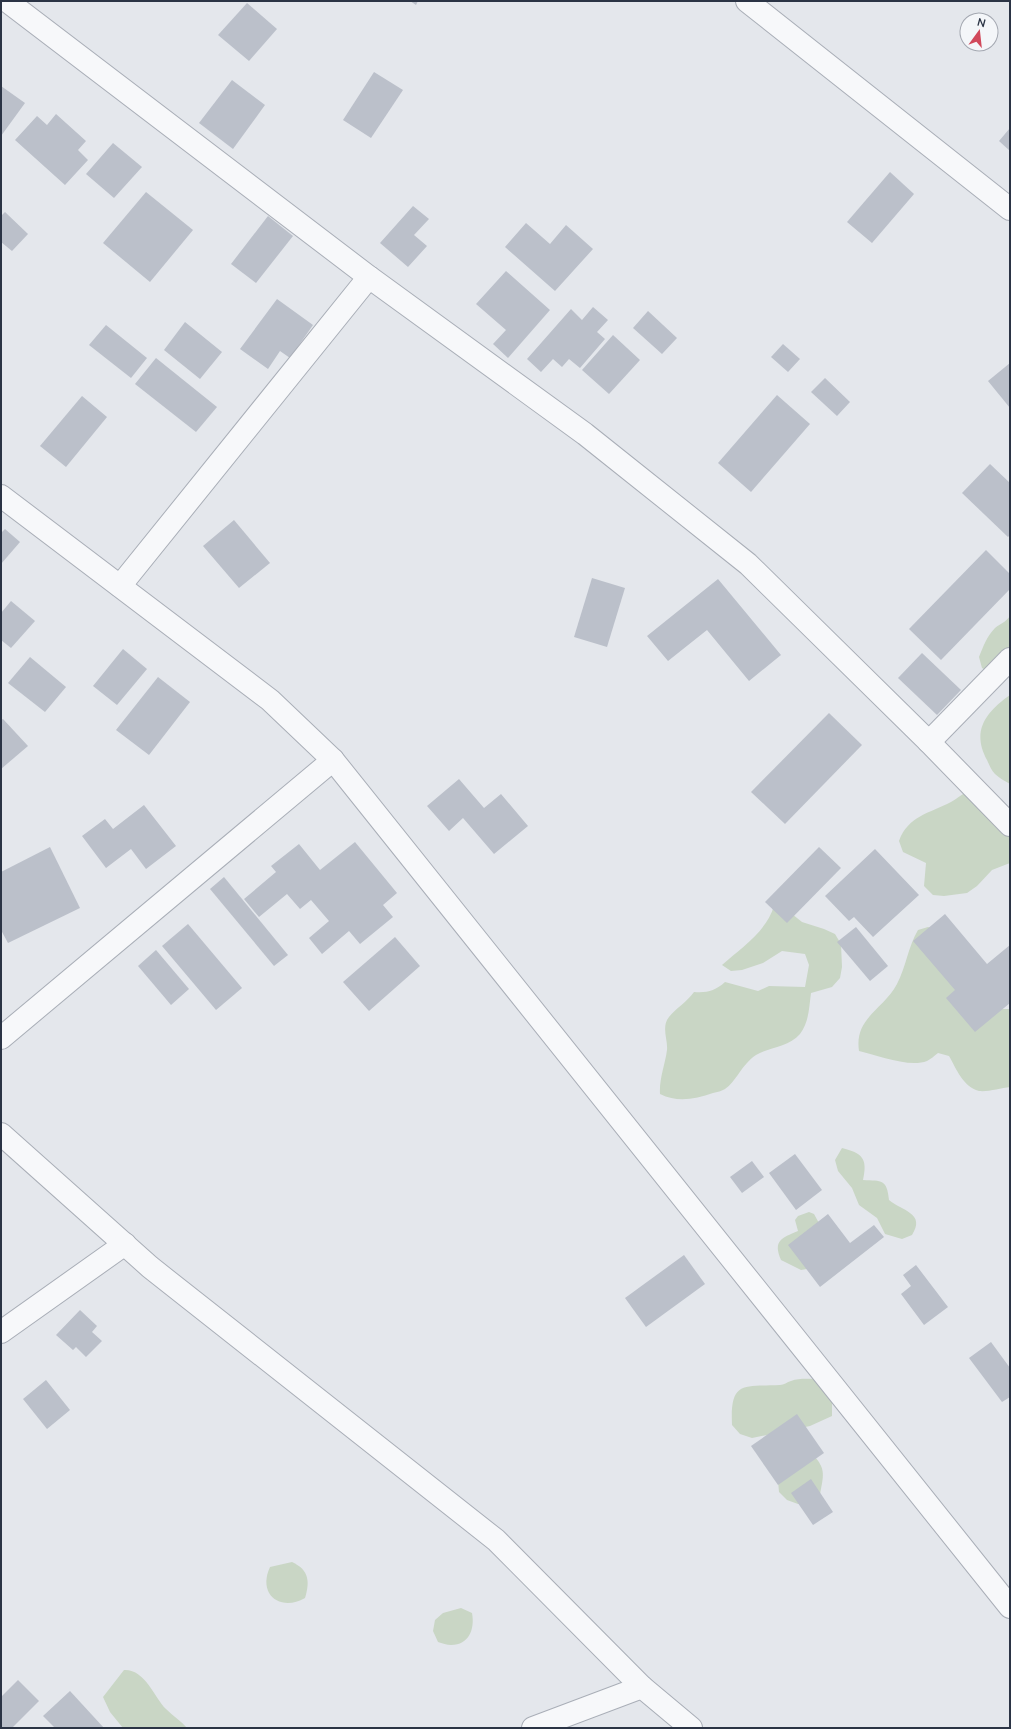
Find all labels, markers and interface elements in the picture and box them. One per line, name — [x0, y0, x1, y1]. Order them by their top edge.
north arrow — [959, 12, 999, 52]
text: N — [976, 15, 987, 31]

